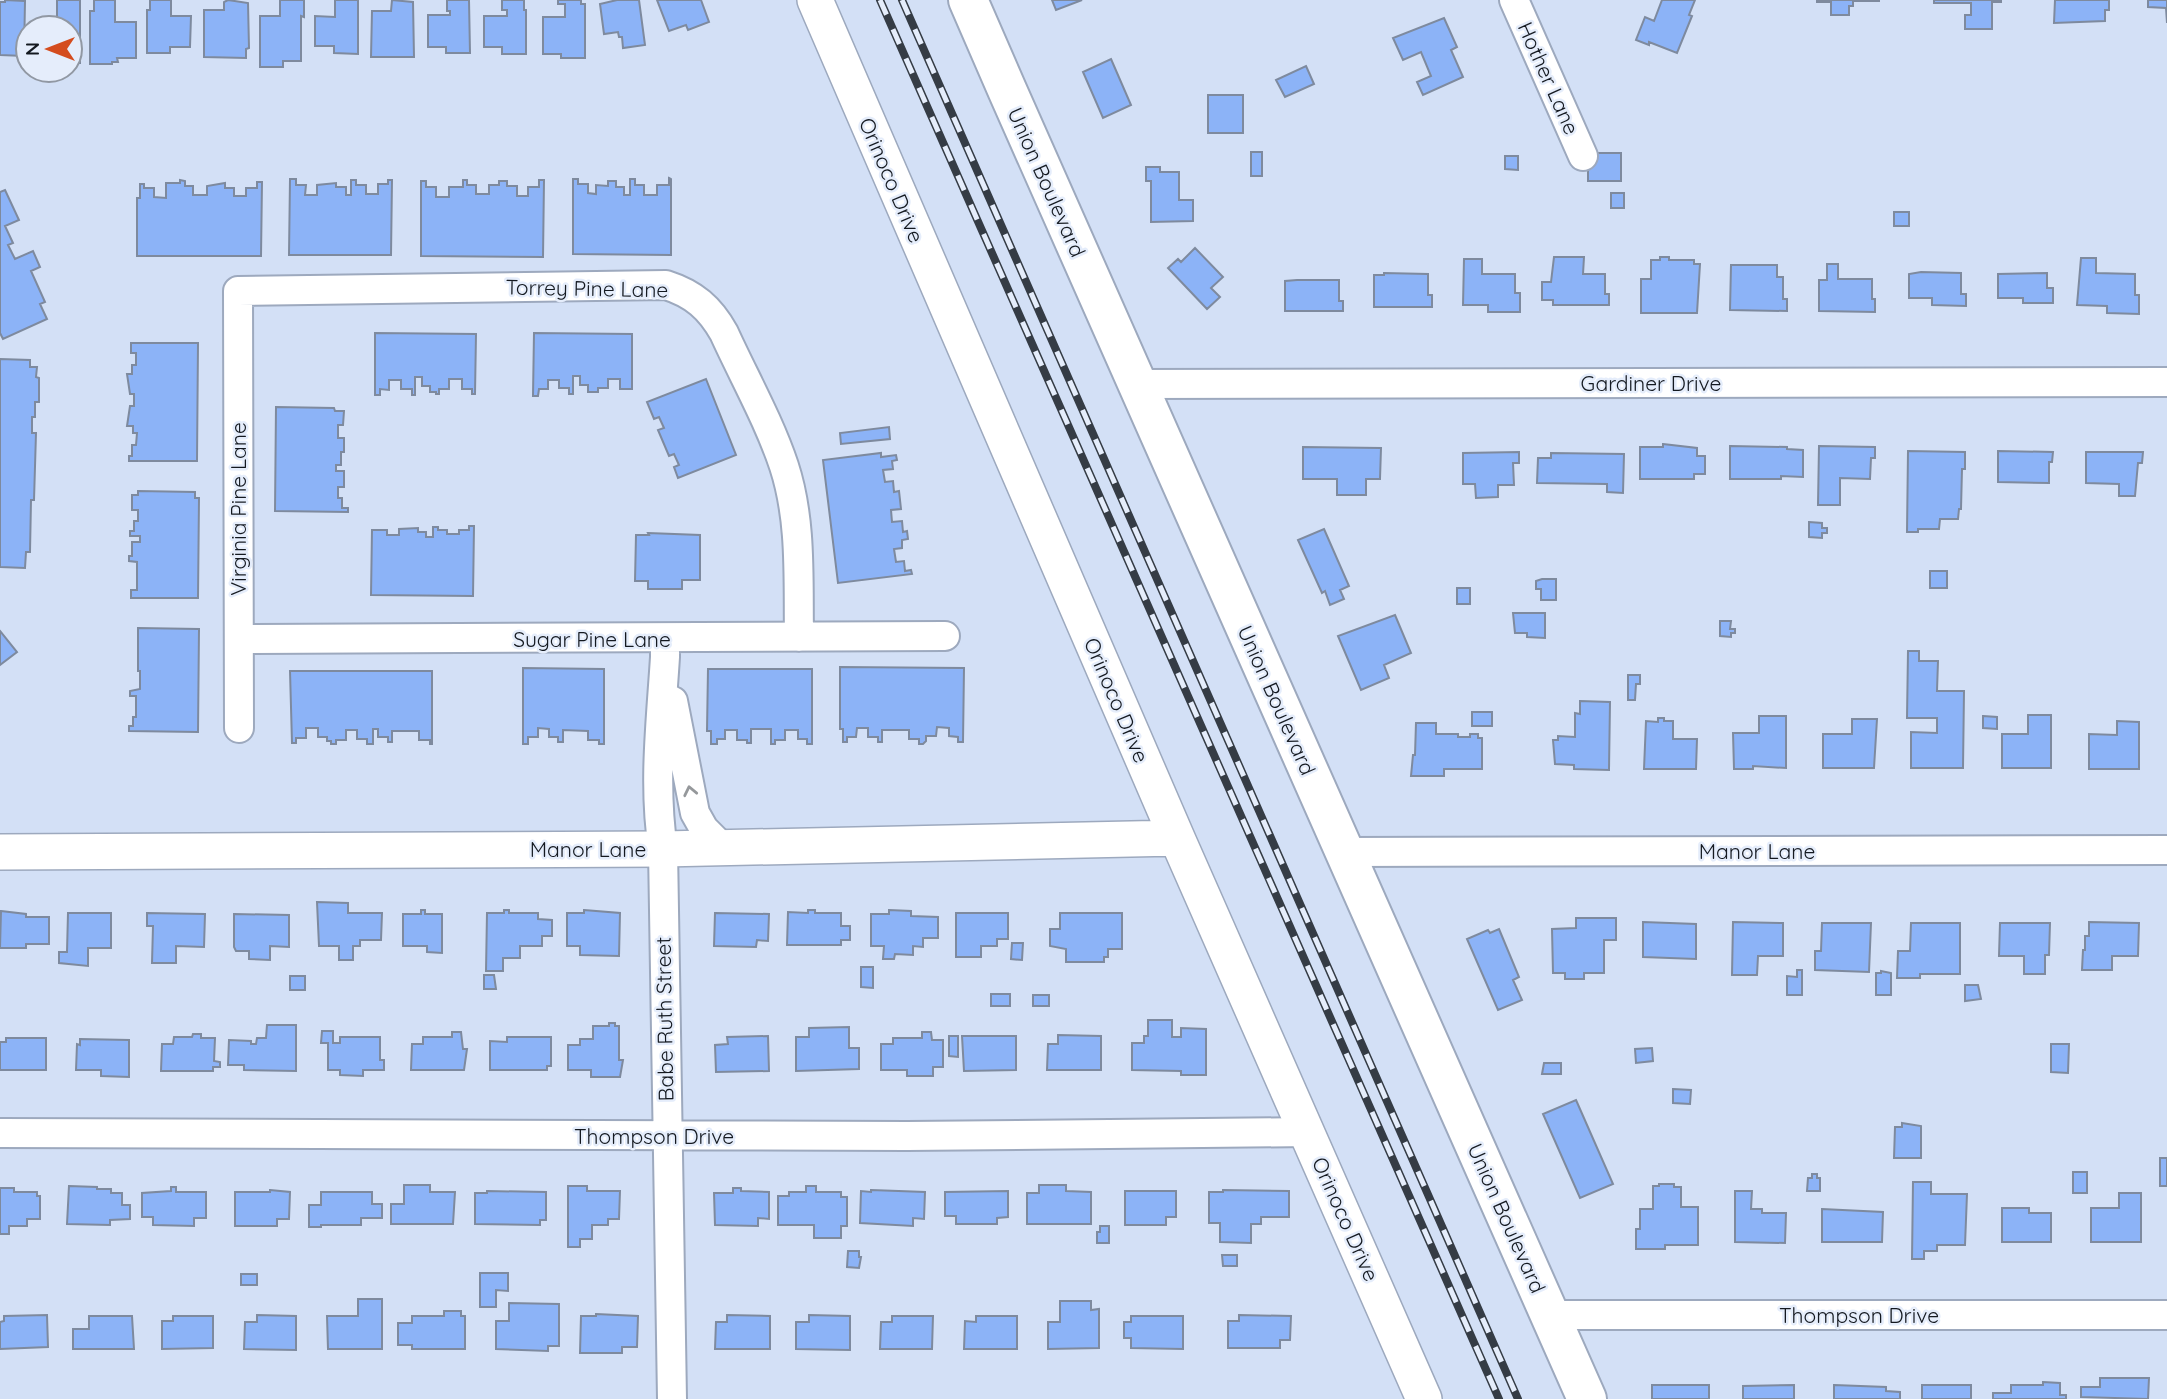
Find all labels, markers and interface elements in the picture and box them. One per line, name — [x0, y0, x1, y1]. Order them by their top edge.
north arrow — [14, 14, 84, 84]
street label: Hother Lane — [1513, 18, 1585, 138]
text: N — [20, 42, 44, 56]
street label: Union Boulevard — [1002, 103, 1092, 261]
street label: Orinoco Drive — [854, 114, 930, 246]
street label: Torrey Pine Lane — [505, 274, 669, 302]
street label: Gardiner Drive — [1581, 370, 1721, 396]
street label: Virginia Pine Lane — [225, 422, 251, 596]
street label: Union Boulevard — [1232, 621, 1322, 779]
street label: Sugar Pine Lane — [513, 626, 671, 652]
street label: Orinoco Drive — [1079, 634, 1155, 766]
one-way arrow — [684, 785, 698, 797]
street label: Manor Lane — [530, 836, 646, 862]
street label: Manor Lane — [1699, 838, 1815, 864]
street label: Babe Ruth Street — [650, 936, 678, 1102]
street label: Thompson Drive — [574, 1123, 734, 1149]
street label: Union Boulevard — [1462, 1139, 1552, 1297]
street label: Orinoco Drive — [1307, 1153, 1385, 1285]
street label: Thompson Drive — [1779, 1302, 1939, 1328]

